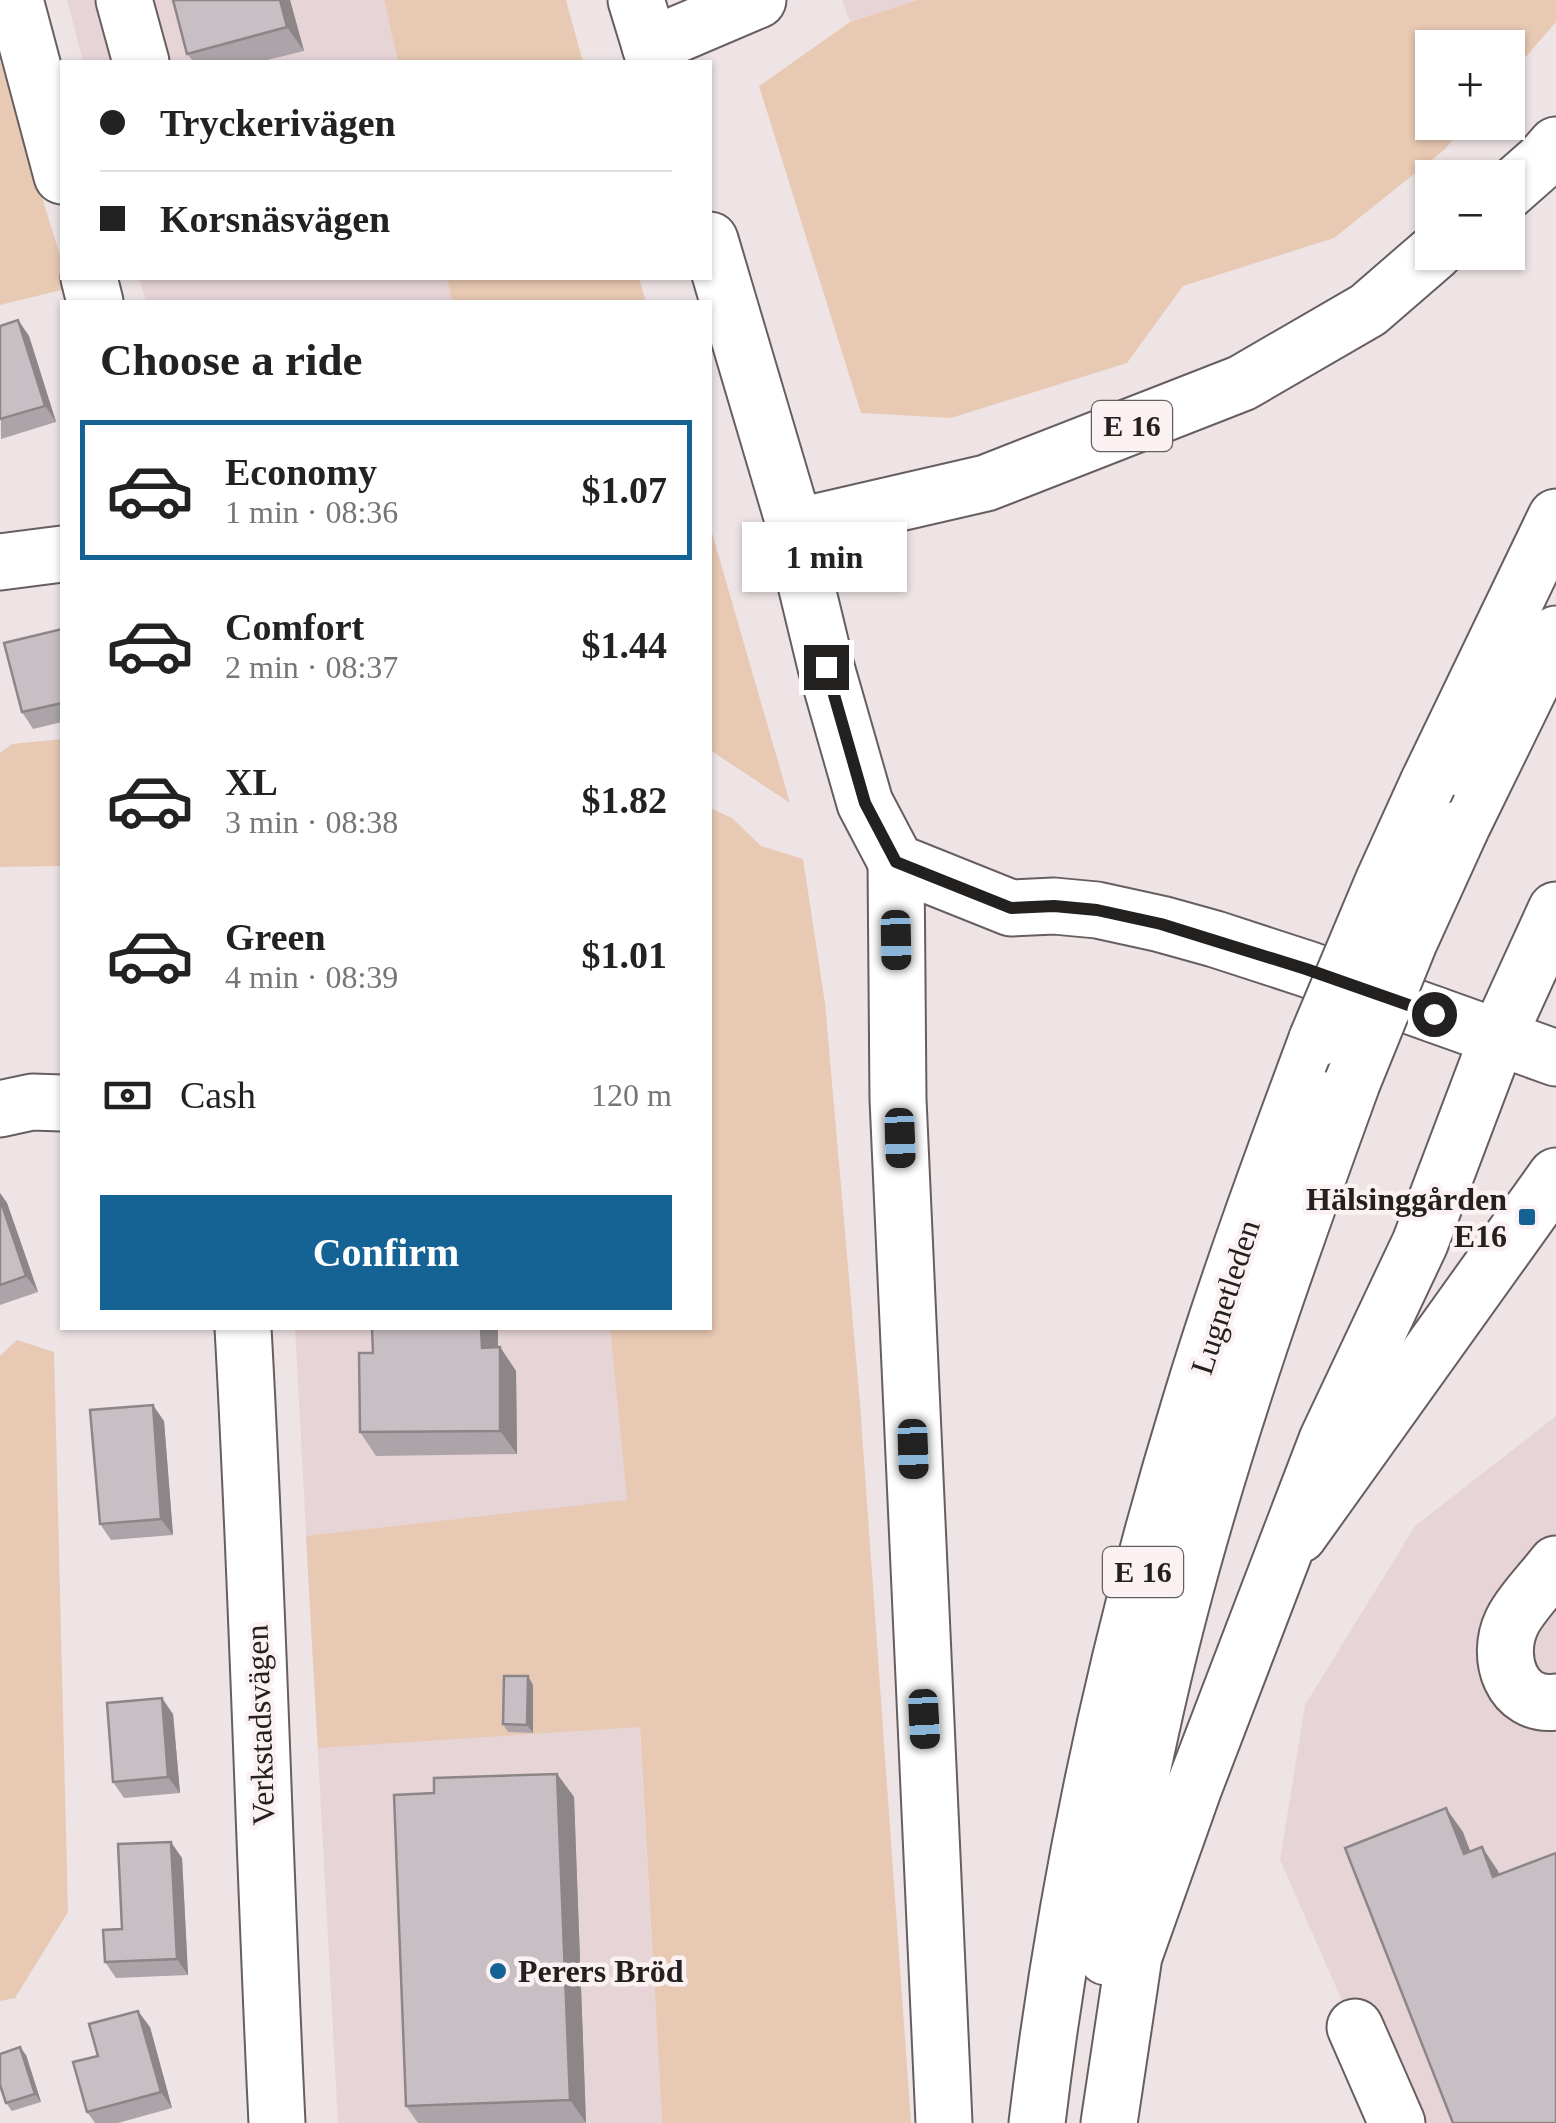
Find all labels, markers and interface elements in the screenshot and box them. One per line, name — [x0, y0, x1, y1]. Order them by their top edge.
map controls — [1415, 30, 1525, 270]
button: + — [1415, 30, 1525, 140]
text: Tryckerivägen — [160, 102, 396, 144]
button: − — [1415, 160, 1525, 270]
text: Korsnäsvägen — [160, 198, 390, 240]
text: Choose a ride — [100, 335, 363, 385]
road number: E 16 — [1092, 401, 1172, 451]
icon: car — [105, 445, 195, 535]
text: Economy — [225, 451, 377, 493]
text: $1.07 — [582, 469, 667, 511]
text: 1 min · 08:36 — [225, 494, 398, 530]
callout: 1 min — [744, 522, 908, 592]
text: 1 min — [786, 539, 863, 575]
icon: car — [105, 600, 195, 690]
text: Comfort — [225, 606, 364, 648]
text: $1.44 — [582, 624, 667, 666]
route end — [804, 645, 849, 690]
text: 2 min · 08:37 — [225, 649, 398, 685]
icon: car — [105, 755, 195, 845]
text: XL — [225, 761, 278, 803]
text: $1.82 — [582, 779, 667, 821]
text: 3 min · 08:38 — [225, 804, 398, 840]
icon: car — [105, 910, 195, 1000]
car — [880, 910, 912, 970]
text: Green — [225, 916, 326, 958]
text: $1.01 — [582, 934, 667, 976]
text: 4 min · 08:39 — [225, 959, 398, 995]
route start — [1412, 992, 1457, 1037]
icon: cash — [100, 1068, 155, 1123]
text: Cash — [180, 1074, 256, 1116]
text: 120 m — [591, 1077, 672, 1113]
car — [884, 1107, 916, 1169]
place label: Hälsinggården E16 — [1306, 1181, 1507, 1254]
button: Confirm — [100, 1195, 672, 1310]
marker: Hälsinggården E16 — [1516, 1206, 1538, 1228]
street label: Lugnetleden — [1183, 1215, 1267, 1379]
car — [897, 1418, 929, 1480]
road number: E 16 — [1103, 1547, 1183, 1597]
street label: Verkstadsvägen — [239, 1624, 281, 1826]
car — [907, 1688, 941, 1750]
place label: Perers Bröd — [518, 1953, 684, 1989]
marker: Perers Bröd — [487, 1960, 509, 1982]

